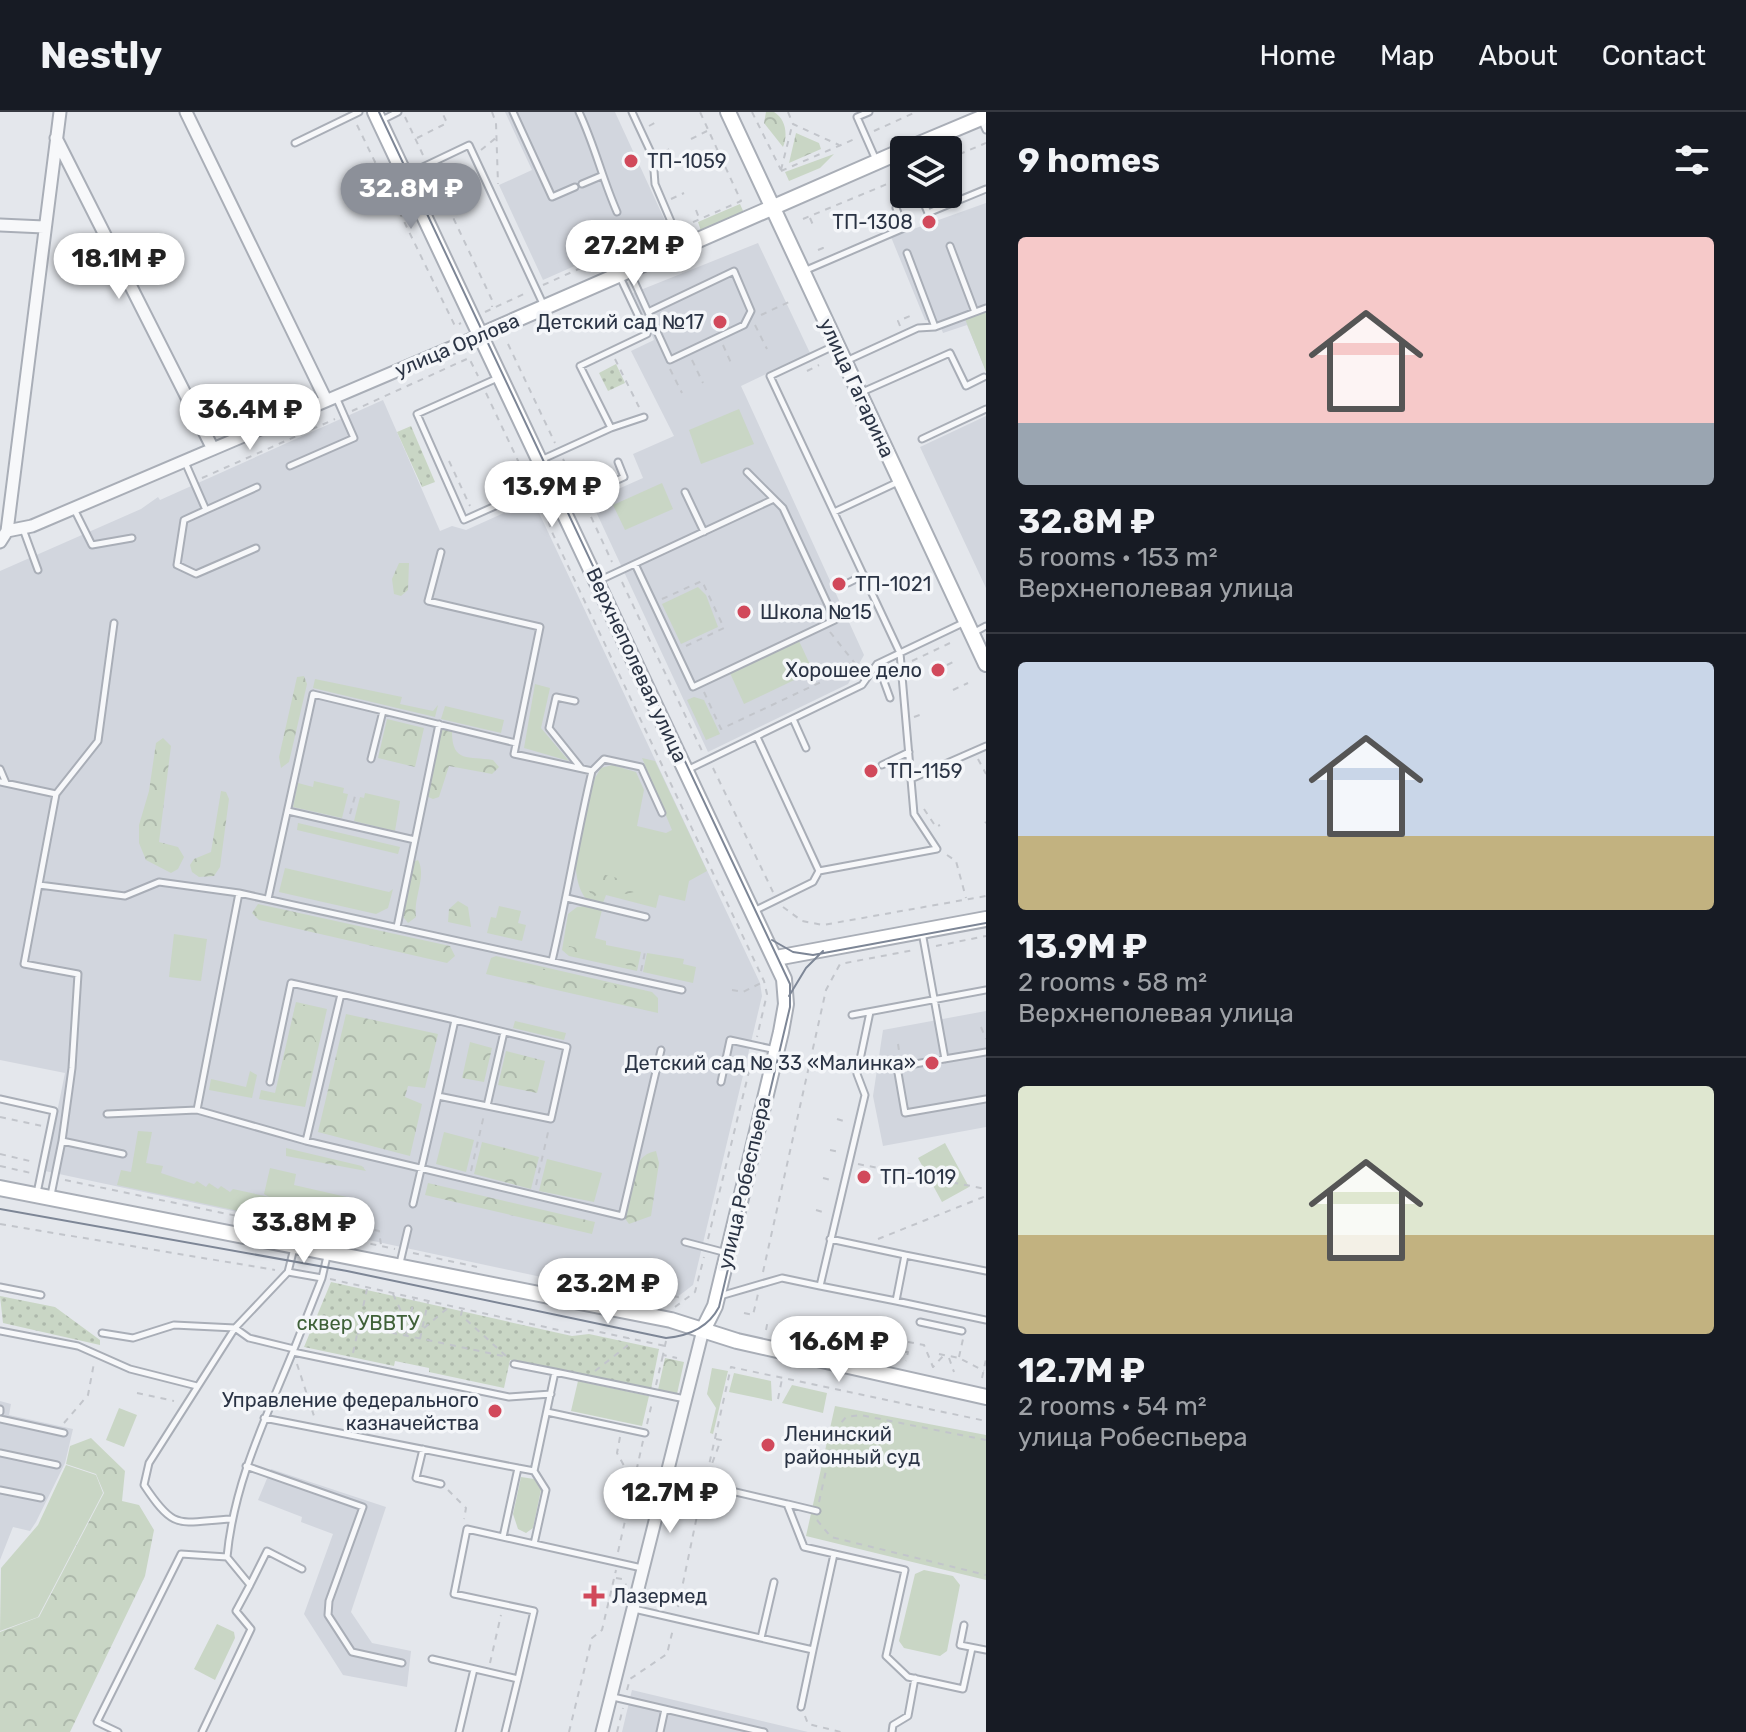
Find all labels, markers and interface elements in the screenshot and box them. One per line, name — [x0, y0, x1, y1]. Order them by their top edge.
text: Nestly — [40, 32, 162, 78]
text: Home — [1259, 39, 1336, 72]
text: Map — [1380, 39, 1434, 72]
text: About — [1478, 39, 1558, 72]
text: Contact — [1602, 39, 1706, 72]
map controls — [890, 136, 962, 208]
button: layers — [890, 136, 962, 208]
icon: filters — [1670, 138, 1714, 182]
text: 9 homes — [1018, 140, 1160, 181]
place label: ТП-1059 — [647, 149, 727, 173]
marker: ТП-1059 — [622, 152, 640, 170]
pin: 32.8M ₽ — [337, 163, 485, 231]
text: 32.8M ₽ — [359, 173, 463, 204]
place label: ТП-1308 — [832, 210, 913, 234]
marker: ТП-1308 — [920, 213, 938, 231]
pin: 27.2M ₽ — [560, 220, 708, 288]
text: 27.2M ₽ — [584, 230, 684, 261]
pin: 18.1M ₽ — [45, 233, 193, 301]
text: 18.1M ₽ — [72, 243, 166, 274]
icon: home — [1294, 289, 1438, 433]
street label: улица Орлова — [391, 308, 523, 382]
place label: Детский сад №17 — [536, 310, 704, 334]
marker: Детский сад №17 — [711, 313, 729, 331]
street label: улица Гагарина — [814, 315, 900, 461]
pin: 36.4M ₽ — [176, 384, 324, 452]
text: 36.4M ₽ — [198, 394, 302, 425]
pin: 13.9M ₽ — [478, 461, 626, 529]
text: 13.9M ₽ — [503, 471, 601, 502]
text: 32.8M ₽ — [1018, 501, 1155, 542]
text: 5 rooms · 153 m² — [1018, 542, 1218, 573]
street label: Верхнеполевая улица — [581, 564, 693, 766]
place label: ТП-1021 — [855, 572, 931, 596]
text: Верхнеполевая улица — [1018, 573, 1294, 604]
marker: ТП-1021 — [830, 575, 848, 593]
place label: Школа №15 — [760, 600, 872, 624]
marker: Школа №15 — [735, 603, 753, 621]
place label: Хорошее дело — [785, 658, 922, 682]
marker: Хорошее дело — [929, 661, 947, 679]
icon: home — [1294, 714, 1438, 858]
place label: ТП-1159 — [887, 759, 963, 783]
marker: ТП-1159 — [862, 762, 880, 780]
text: 13.9M ₽ — [1018, 926, 1147, 967]
text: 2 rooms · 58 m² — [1018, 967, 1207, 998]
text: Верхнеполевая улица — [1018, 998, 1294, 1029]
place label: Детский сад № 33 «Малинка» — [624, 1051, 916, 1075]
marker: Детский сад № 33 «Малинка» — [923, 1054, 941, 1072]
street label: улица Робеспьера — [712, 1094, 776, 1272]
icon: home — [1294, 1138, 1438, 1282]
place label: ТП-1019 — [880, 1165, 956, 1189]
marker: ТП-1019 — [855, 1168, 873, 1186]
pin: 33.8M ₽ — [230, 1197, 378, 1265]
text: 33.8M ₽ — [252, 1207, 356, 1238]
pin: 23.2M ₽ — [534, 1258, 682, 1326]
text: 23.2M ₽ — [556, 1268, 660, 1299]
park label: сквер УВВТУ — [297, 1311, 420, 1335]
pin: 16.6M ₽ — [765, 1316, 913, 1384]
text: 16.6M ₽ — [789, 1326, 889, 1357]
text: 12.7M ₽ — [1018, 1350, 1145, 1391]
place label: Управление федерального казначейства — [222, 1388, 479, 1435]
text: 2 rooms · 54 m² — [1018, 1391, 1207, 1422]
marker: Управление федерального казначейства — [486, 1402, 504, 1420]
place label: Ленинский районный суд — [784, 1422, 920, 1469]
text: улица Робеспьера — [1018, 1422, 1248, 1453]
marker: Ленинский районный суд — [759, 1436, 777, 1454]
pin: 12.7M ₽ — [596, 1467, 744, 1535]
text: 12.7M ₽ — [621, 1477, 719, 1508]
place label: Лазермед — [612, 1584, 707, 1608]
marker: Лазермед — [583, 1585, 605, 1607]

